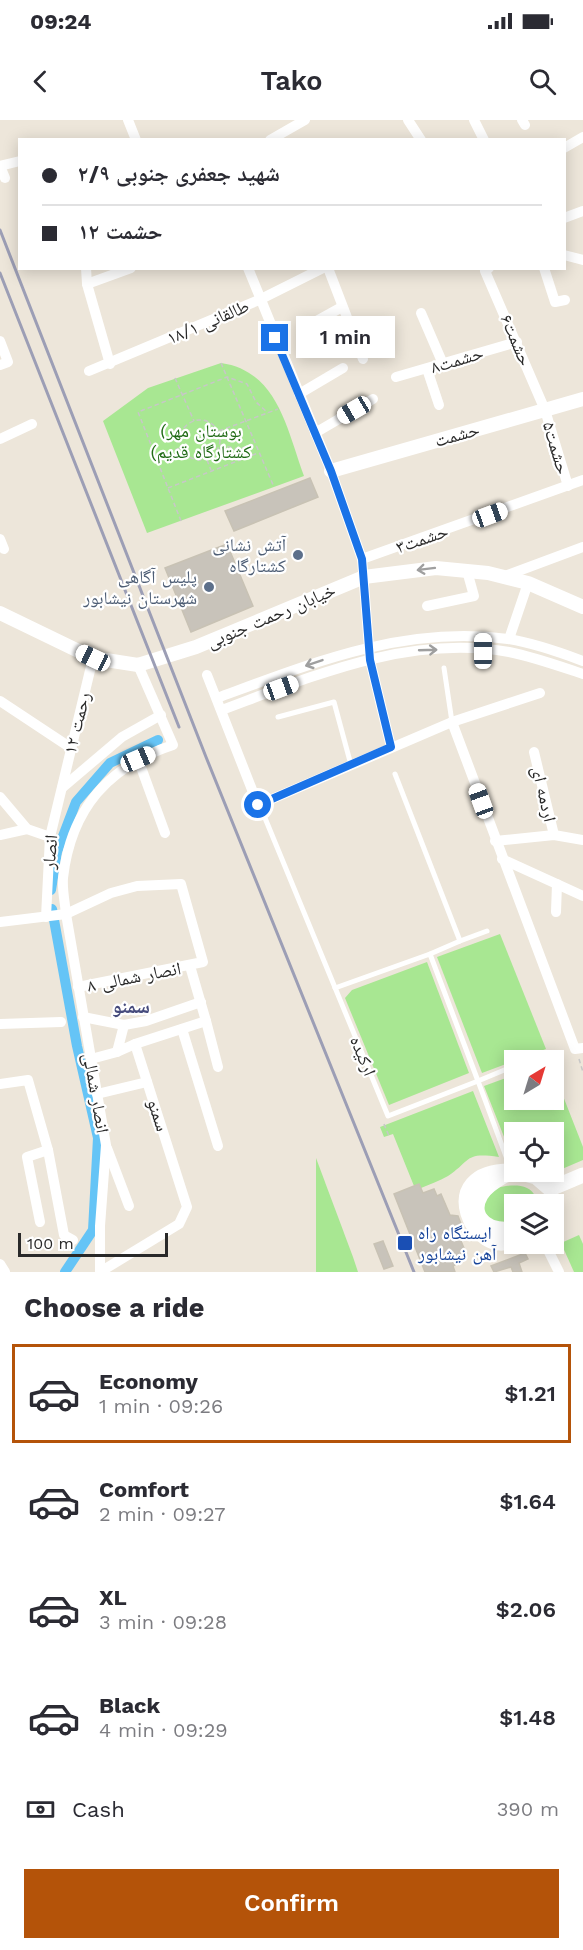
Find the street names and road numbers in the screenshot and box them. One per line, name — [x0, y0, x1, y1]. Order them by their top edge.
street label: طالقانی ۱۸/۱ — [163, 295, 253, 349]
street label: حشمت۶ — [496, 311, 537, 369]
street label: حشمت۸ — [428, 342, 486, 377]
street label: حشمت — [432, 418, 482, 451]
street label: حشمت۵ — [539, 419, 574, 477]
street label: حشمت۳ — [393, 520, 451, 557]
street label: خیابان رحمت جنوبی — [203, 579, 339, 653]
street label: رحمت ۱۲ — [59, 690, 94, 756]
street label: اردمه ای — [527, 764, 561, 824]
street label: انصار — [37, 834, 61, 871]
street label: انصار شمالی ۸ — [85, 957, 183, 997]
street label: ارکیده — [346, 1033, 381, 1079]
street label: انصار شمالی — [78, 1051, 114, 1135]
street label: سمنو — [143, 1096, 174, 1134]

